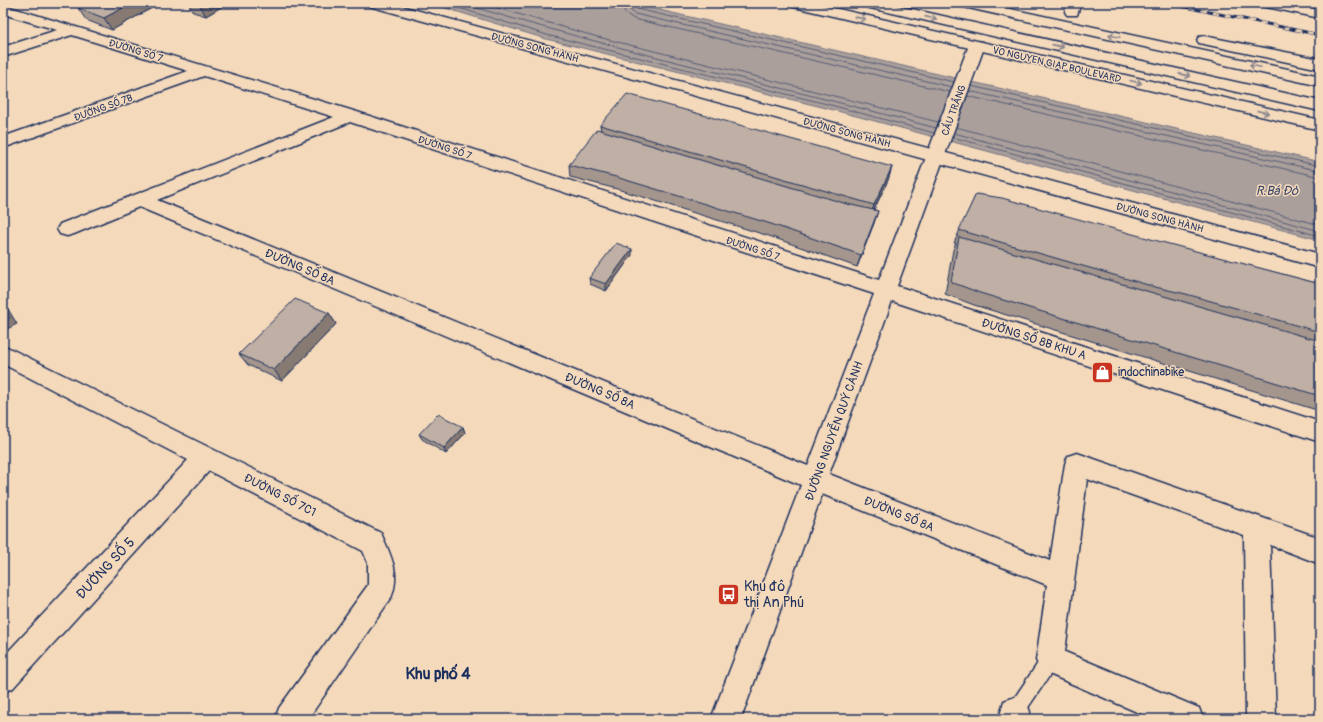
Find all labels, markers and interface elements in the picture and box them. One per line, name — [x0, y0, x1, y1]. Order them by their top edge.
one-way arrow — [924, 14, 937, 22]
one-way arrow — [853, 15, 866, 23]
street label: ĐƯỜNG SONG HÀNH — [490, 30, 580, 65]
one-way arrow — [1108, 31, 1121, 39]
street label: ĐƯỜNG SỐ 7 — [107, 34, 166, 65]
one-way arrow — [1051, 43, 1064, 51]
street label: VO NGUYEN GIAP BOULEVARD — [991, 44, 1122, 86]
one-way arrow — [1248, 62, 1261, 70]
one-way arrow — [1178, 72, 1191, 79]
one-way arrow — [1130, 79, 1143, 87]
street label: CẦU TRẮNG — [936, 82, 969, 137]
street label: ĐƯỜNG SỐ 7B — [71, 89, 135, 124]
one-way arrow — [1256, 109, 1269, 116]
street label: ĐƯỜNG SONG HÀNH — [802, 115, 892, 150]
street label: ĐƯỜNG SỐ 7 — [416, 131, 475, 163]
water label: R.Bá Đỏ — [1256, 183, 1299, 199]
street label: ĐƯỜNG SONG HÀNH — [1115, 200, 1205, 235]
street label: ĐƯỜNG SỐ 7 — [724, 232, 783, 264]
street label: ĐƯỜNG SỐ 8A — [263, 243, 338, 289]
street label: ĐƯỜNG SỐ 8B KHU A — [980, 313, 1089, 364]
street label: ĐƯỜNG NGUYỄN QUÝ CẢNH — [799, 358, 867, 503]
shop icon: indochinabike — [1090, 359, 1116, 385]
place label: indochinabike — [1118, 365, 1184, 380]
street label: ĐƯỜNG SỐ 8A — [563, 367, 638, 413]
street label: ĐƯỜNG SỐ 7C1 — [241, 468, 320, 520]
street label: ĐƯỜNG SỐ 8A — [861, 491, 938, 535]
street label: ĐƯỜNG SỐ 5 — [70, 532, 138, 603]
place label: Khu đô thị An Phú — [743, 578, 804, 611]
bus stop icon: Khu đô thị An Phú — [716, 581, 742, 607]
district label: Khu phố 4 — [405, 663, 471, 684]

